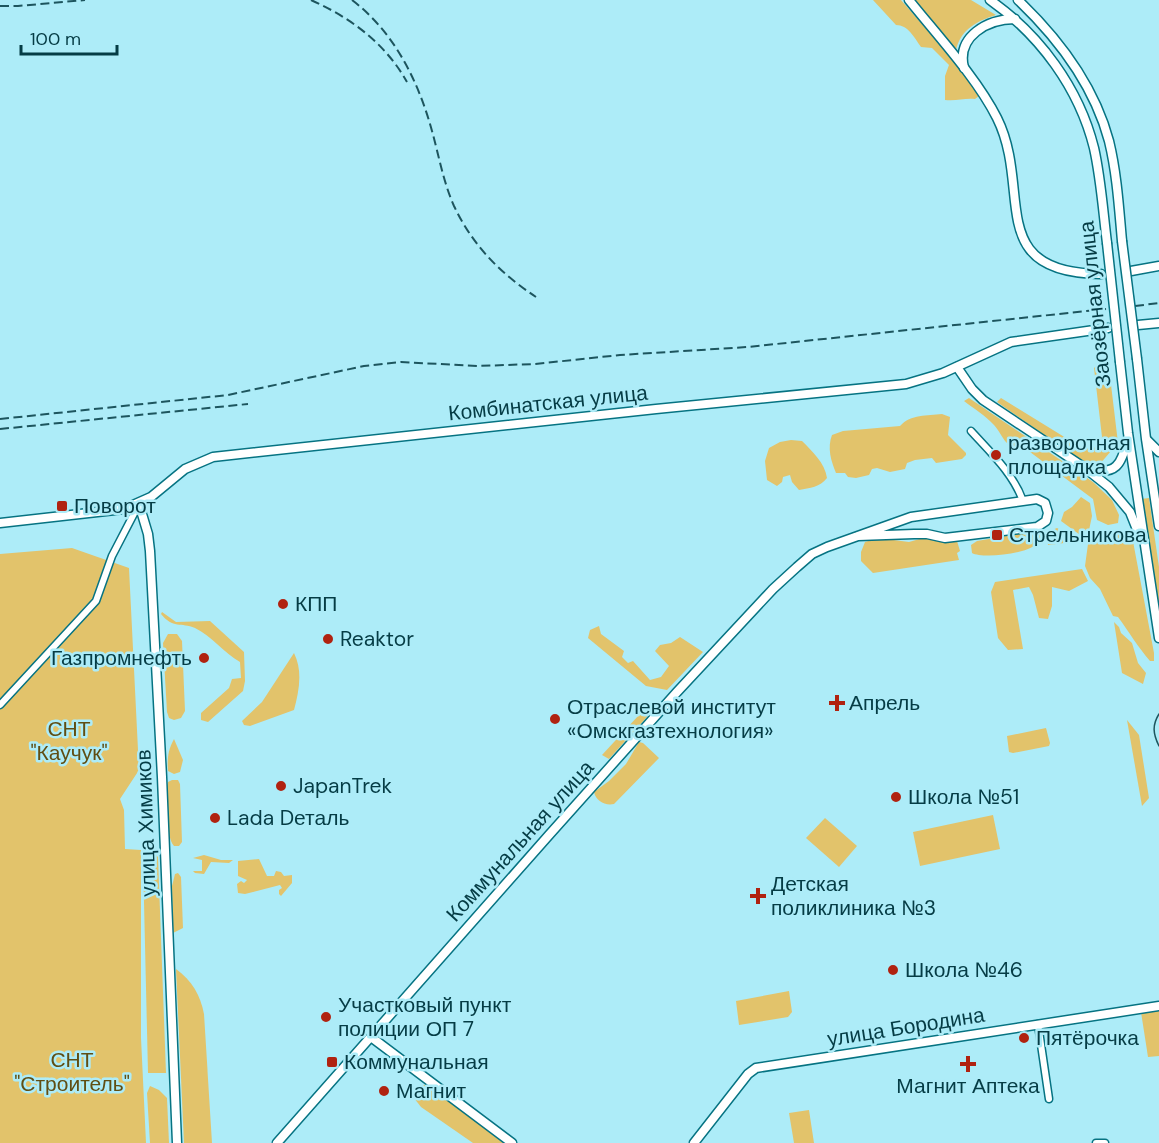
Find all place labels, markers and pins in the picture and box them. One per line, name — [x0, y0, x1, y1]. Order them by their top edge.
place label: разворотная площадка — [1008, 429, 1131, 481]
marker: разворотная площадка — [989, 448, 1003, 462]
place label: Поворот — [74, 492, 156, 520]
marker: Поворот — [55, 499, 69, 513]
place label: Стрельникова — [1009, 521, 1147, 549]
marker: Стрельникова — [990, 528, 1004, 542]
place label: КПП — [295, 590, 337, 618]
marker: КПП — [276, 597, 290, 611]
place label: Reaktor — [340, 625, 414, 653]
marker: Reaktor — [321, 632, 335, 646]
place label: Газпромнефть — [51, 644, 192, 672]
marker: Газпромнефть — [197, 651, 211, 665]
place label: Апрель — [849, 689, 920, 717]
place label: Отраслевой институт «Омскгазтехнология» — [567, 693, 776, 745]
marker: Апрель — [830, 696, 844, 710]
marker: Отраслевой институт «Омскгазтехнология» — [548, 712, 562, 726]
place label: JapanTrek — [293, 772, 392, 800]
marker: JapanTrek — [274, 779, 288, 793]
place label: Школа №51 — [908, 783, 1019, 811]
marker: Школа №51 — [889, 790, 903, 804]
place label: Lada Dеталь — [227, 804, 349, 832]
marker: Lada Dеталь — [208, 811, 222, 825]
place label: Детская поликлиника №3 — [771, 870, 936, 922]
marker: Детская поликлиника №3 — [749, 887, 767, 905]
place label: Школа №46 — [905, 956, 1023, 984]
marker: Школа №46 — [886, 963, 900, 977]
place label: Участковый пункт полиции ОП 7 — [338, 991, 512, 1043]
marker: Участковый пункт полиции ОП 7 — [319, 1010, 333, 1024]
place label: Пятёрочка — [1036, 1024, 1139, 1052]
marker: Пятёрочка — [1017, 1031, 1031, 1045]
place label: Коммунальная — [344, 1048, 489, 1076]
marker: Коммунальная — [325, 1055, 339, 1069]
marker: Магнит Аптека — [961, 1057, 975, 1071]
place label: Магнит Аптека — [896, 1072, 1040, 1100]
place label: Магнит — [396, 1077, 466, 1105]
marker: Магнит — [377, 1084, 391, 1098]

